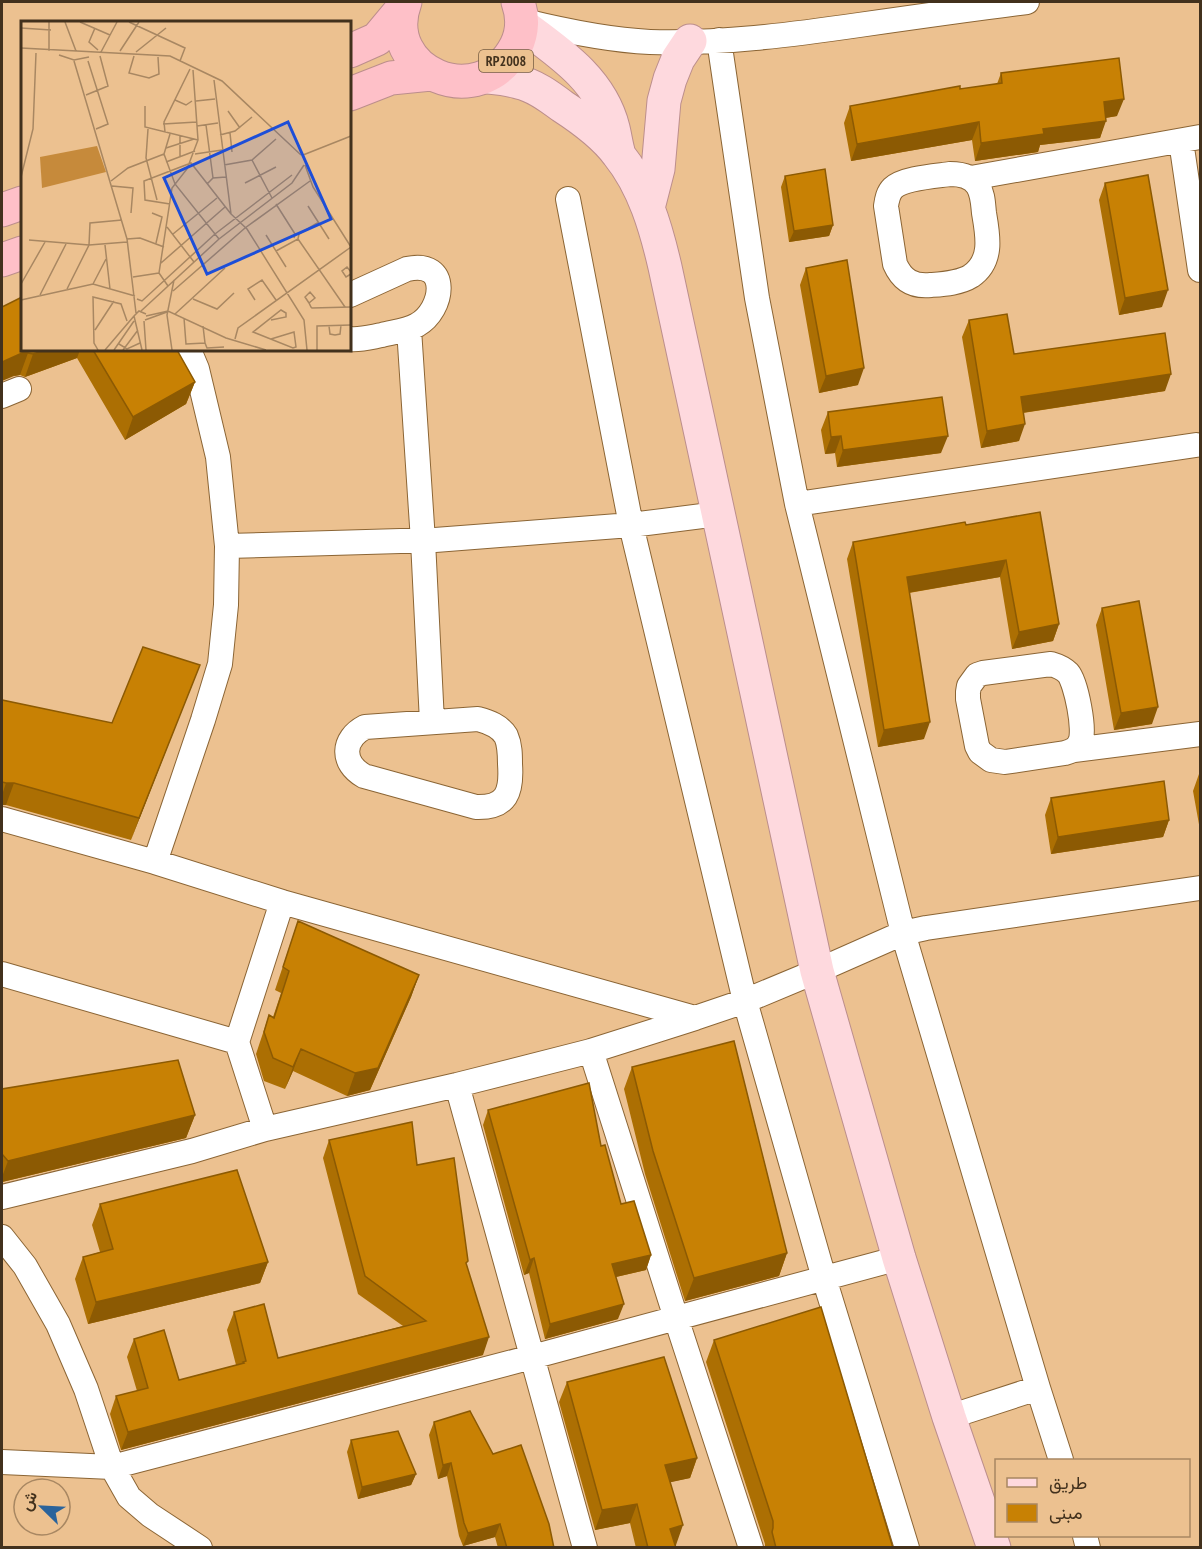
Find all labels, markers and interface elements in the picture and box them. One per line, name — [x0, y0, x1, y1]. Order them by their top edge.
inset map — [21, 21, 351, 351]
road number: RP2008 — [479, 50, 533, 72]
legend — [995, 1459, 1190, 1537]
text: طريق — [1049, 1471, 1087, 1494]
north arrow — [12, 1477, 72, 1537]
text: ش — [15, 1488, 41, 1514]
text: مبنى — [1049, 1501, 1083, 1524]

